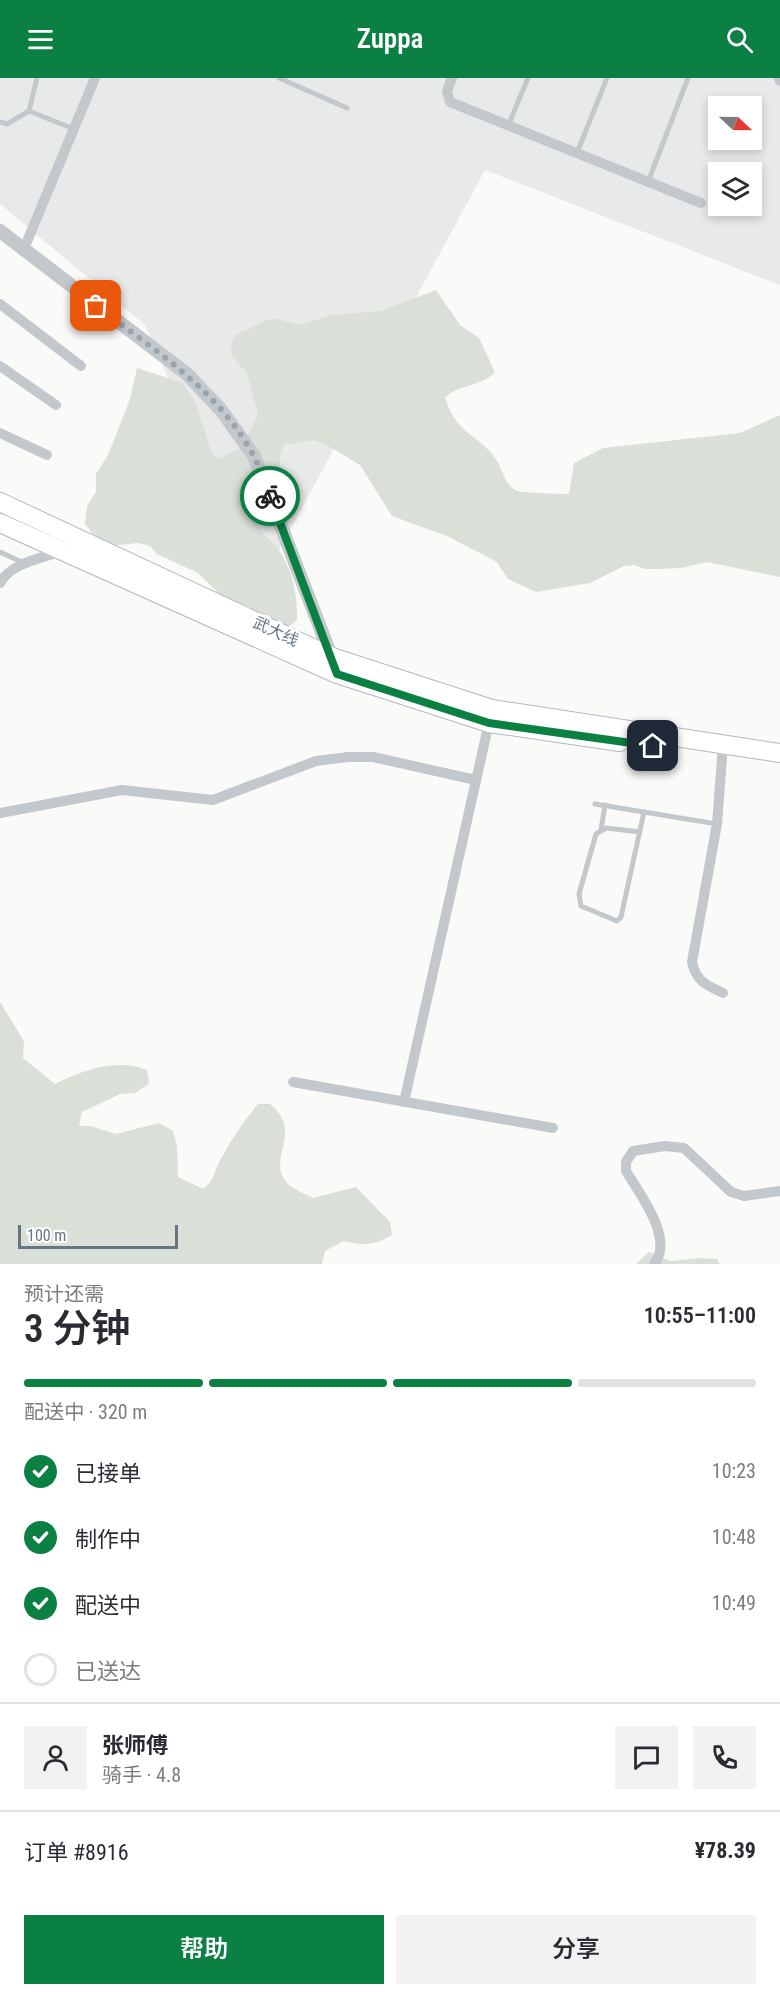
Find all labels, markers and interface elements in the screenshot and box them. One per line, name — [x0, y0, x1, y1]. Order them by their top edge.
icon: menu — [24, 23, 57, 56]
text: Zuppa — [357, 23, 423, 55]
icon: search — [723, 23, 756, 56]
north arrow — [708, 96, 762, 150]
map controls — [708, 96, 762, 216]
button: layers — [708, 162, 762, 216]
pin — [70, 280, 121, 331]
icon: bag — [79, 289, 112, 322]
courier — [240, 466, 300, 526]
icon: bike — [254, 480, 287, 513]
street label: 武大线 — [250, 613, 302, 650]
pin — [627, 720, 678, 771]
icon: home — [636, 729, 669, 762]
scale bar — [18, 1222, 178, 1250]
text: 100 m — [27, 1226, 66, 1245]
text: 预计还需 — [24, 1282, 104, 1306]
text: 10:55–11:00 — [644, 1303, 756, 1328]
text: 3 分钟 — [24, 1306, 131, 1352]
text: 配送中 · 320 m — [24, 1400, 147, 1424]
icon: check — [24, 1455, 57, 1488]
text: 10:23 — [712, 1459, 756, 1483]
text: 已接单 — [75, 1461, 141, 1486]
icon: check — [24, 1521, 57, 1554]
text: 10:48 — [712, 1525, 756, 1549]
text: 制作中 — [75, 1527, 141, 1552]
icon: check — [24, 1587, 57, 1620]
text: 10:49 — [712, 1591, 756, 1615]
text: 配送中 — [75, 1593, 141, 1618]
text: 已送达 — [75, 1659, 141, 1684]
button: person — [24, 1726, 87, 1789]
button: chat — [615, 1726, 678, 1789]
button: phone — [693, 1726, 756, 1789]
text: 张师傅 — [102, 1733, 168, 1758]
text: 骑手 · 4.8 — [102, 1763, 181, 1787]
text: ¥78.39 — [695, 1838, 756, 1863]
text: 订单 #8916 — [24, 1840, 129, 1865]
button: 帮助 — [24, 1915, 384, 1984]
button: 分享 — [396, 1915, 756, 1984]

